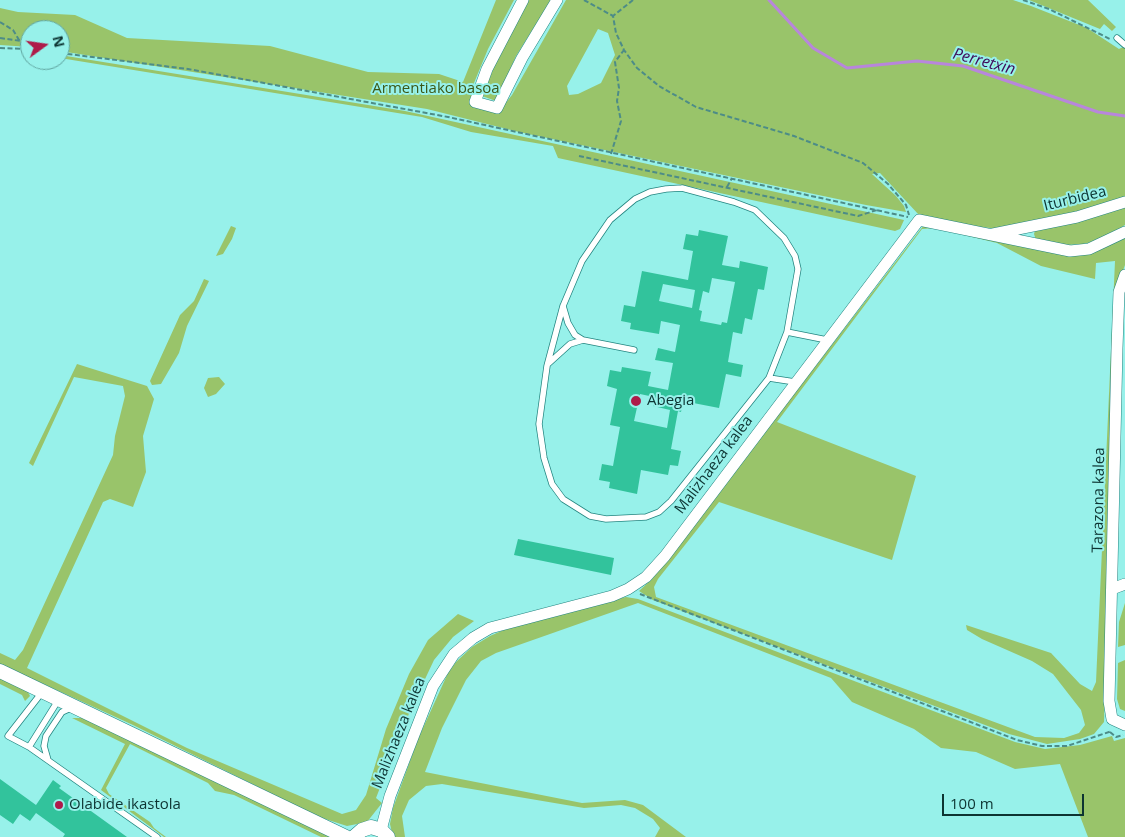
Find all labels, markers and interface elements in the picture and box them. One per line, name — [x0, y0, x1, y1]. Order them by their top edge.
north arrow — [20, 20, 70, 70]
text: N — [48, 34, 70, 49]
water label: Perretxin — [951, 44, 1017, 80]
park label: Armentiako basoa — [372, 80, 500, 98]
street label: Iturbidea — [1042, 183, 1108, 215]
place label: Abegia — [647, 392, 694, 410]
marker: Abegia — [629, 394, 643, 408]
street label: Malizhaeza kalea — [671, 412, 757, 518]
street label: Tarazona kalea — [1089, 447, 1109, 553]
street label: Malizhaeza kalea — [368, 675, 430, 791]
scale bar — [945, 784, 1088, 816]
text: 100 m — [950, 793, 994, 813]
place label: Olabide ikastola — [69, 796, 181, 814]
marker: Olabide ikastola — [53, 799, 65, 811]

